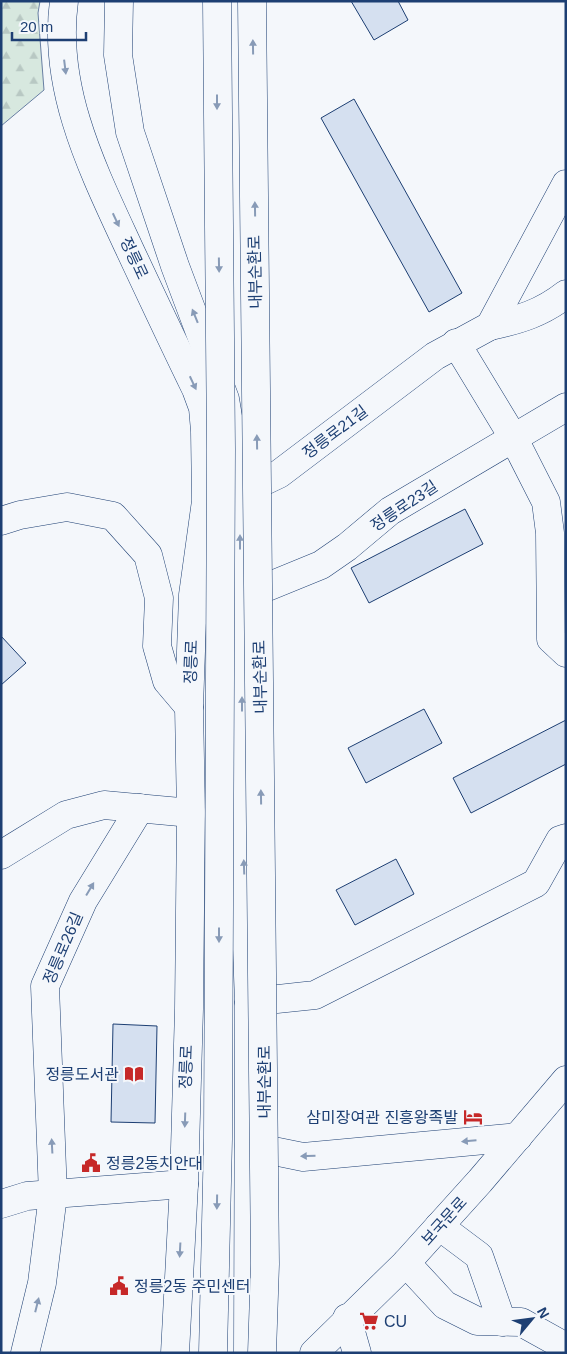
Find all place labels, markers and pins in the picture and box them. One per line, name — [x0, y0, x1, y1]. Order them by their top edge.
library icon: 정릉도서관 — [123, 1063, 145, 1085]
place label: 정릉도서관 — [45, 1066, 119, 1083]
hotel icon: 삼미장여관 진흥왕족발 — [462, 1106, 484, 1128]
place label: 삼미장여관 진흥왕족발 — [306, 1109, 458, 1126]
public building icon: 정릉2동치안대 — [80, 1152, 102, 1174]
place label: 정릉2동치안대 — [106, 1155, 203, 1172]
public building icon: 정릉2동 주민센터 — [108, 1275, 130, 1297]
place label: 정릉2동 주민센터 — [134, 1278, 250, 1295]
supermarket icon: CU — [358, 1310, 380, 1332]
place label: CU — [384, 1313, 407, 1330]

